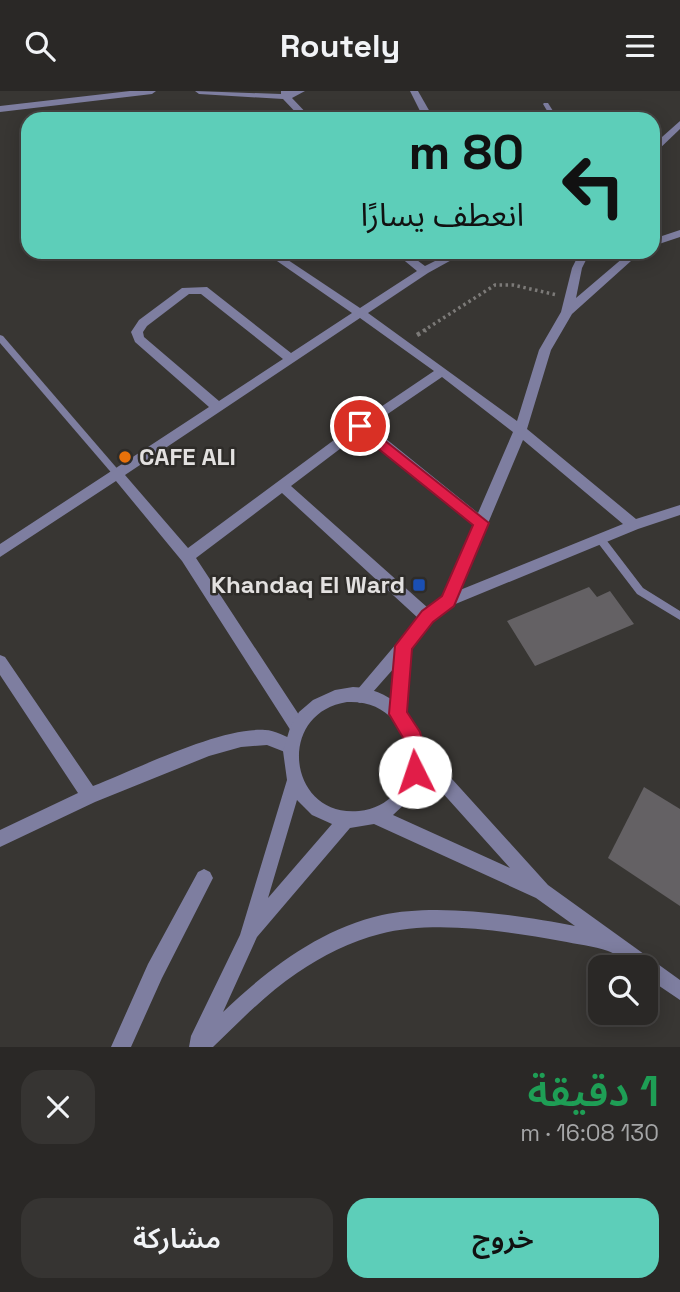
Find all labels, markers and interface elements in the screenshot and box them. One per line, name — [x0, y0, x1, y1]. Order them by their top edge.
text: Routely — [280, 26, 400, 66]
icon: search — [21, 27, 59, 65]
icon: menu — [621, 27, 659, 65]
text: 80 m — [409, 121, 524, 183]
icon: left — [548, 140, 639, 231]
text: انعطف يسارًا — [360, 195, 524, 235]
pin — [330, 396, 390, 456]
icon: arrive — [341, 407, 379, 445]
place label: CAFE ALI — [139, 441, 236, 472]
marker: CAFE ALI — [117, 449, 133, 465]
place label: Khandaq El Ward — [211, 569, 405, 600]
marker: Khandaq El Ward — [411, 577, 427, 593]
position arrow — [378, 735, 452, 809]
map controls — [588, 955, 658, 1025]
button: search — [588, 955, 658, 1025]
text: 1 دقيقة — [527, 1065, 659, 1118]
button: close — [21, 1070, 95, 1144]
text: 130 m · 16:08 — [520, 1118, 659, 1148]
button: مشاركة — [21, 1198, 333, 1278]
button: خروج — [347, 1198, 659, 1278]

